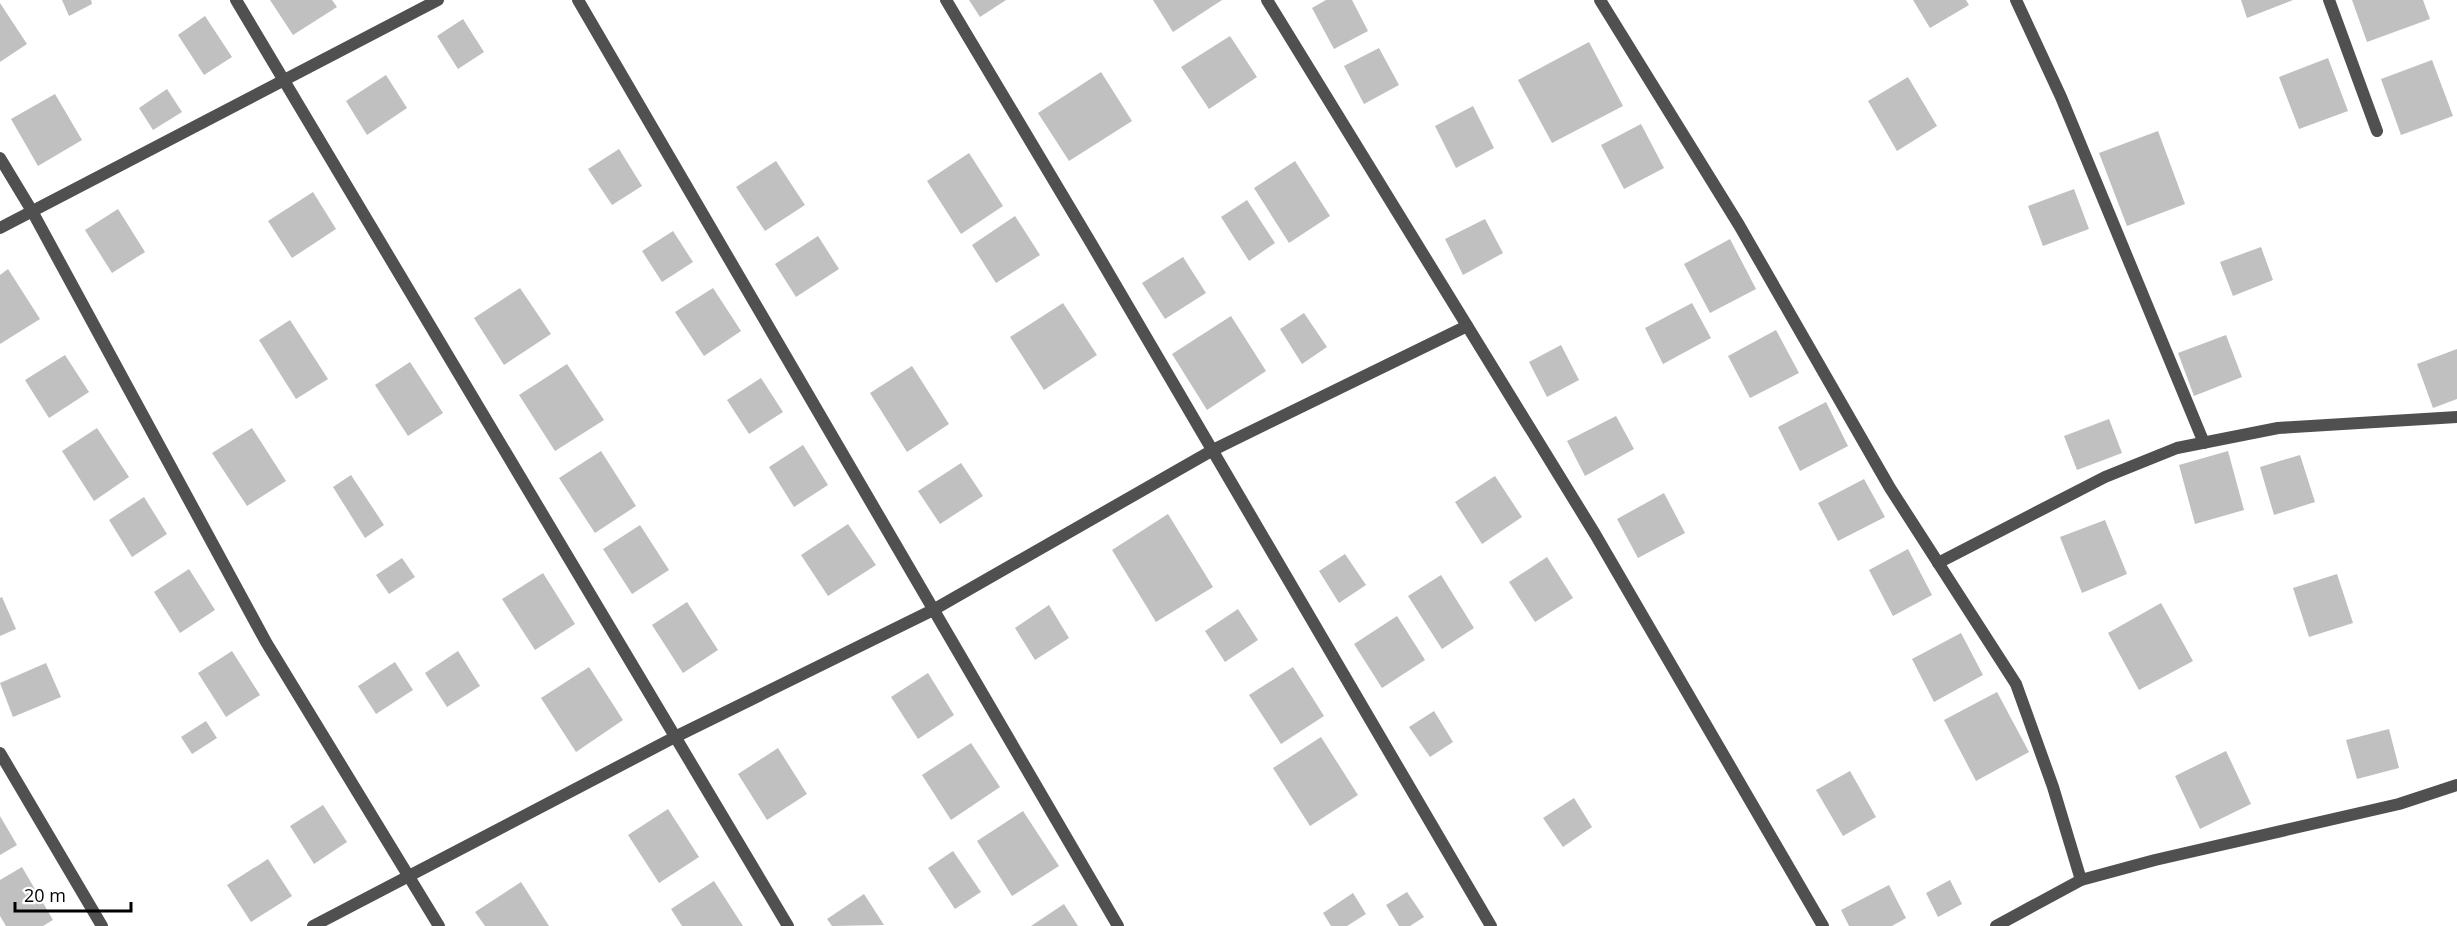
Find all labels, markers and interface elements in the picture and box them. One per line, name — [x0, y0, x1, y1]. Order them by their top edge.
scale bar — [15, 875, 130, 913]
text: 20 m — [24, 883, 66, 907]

